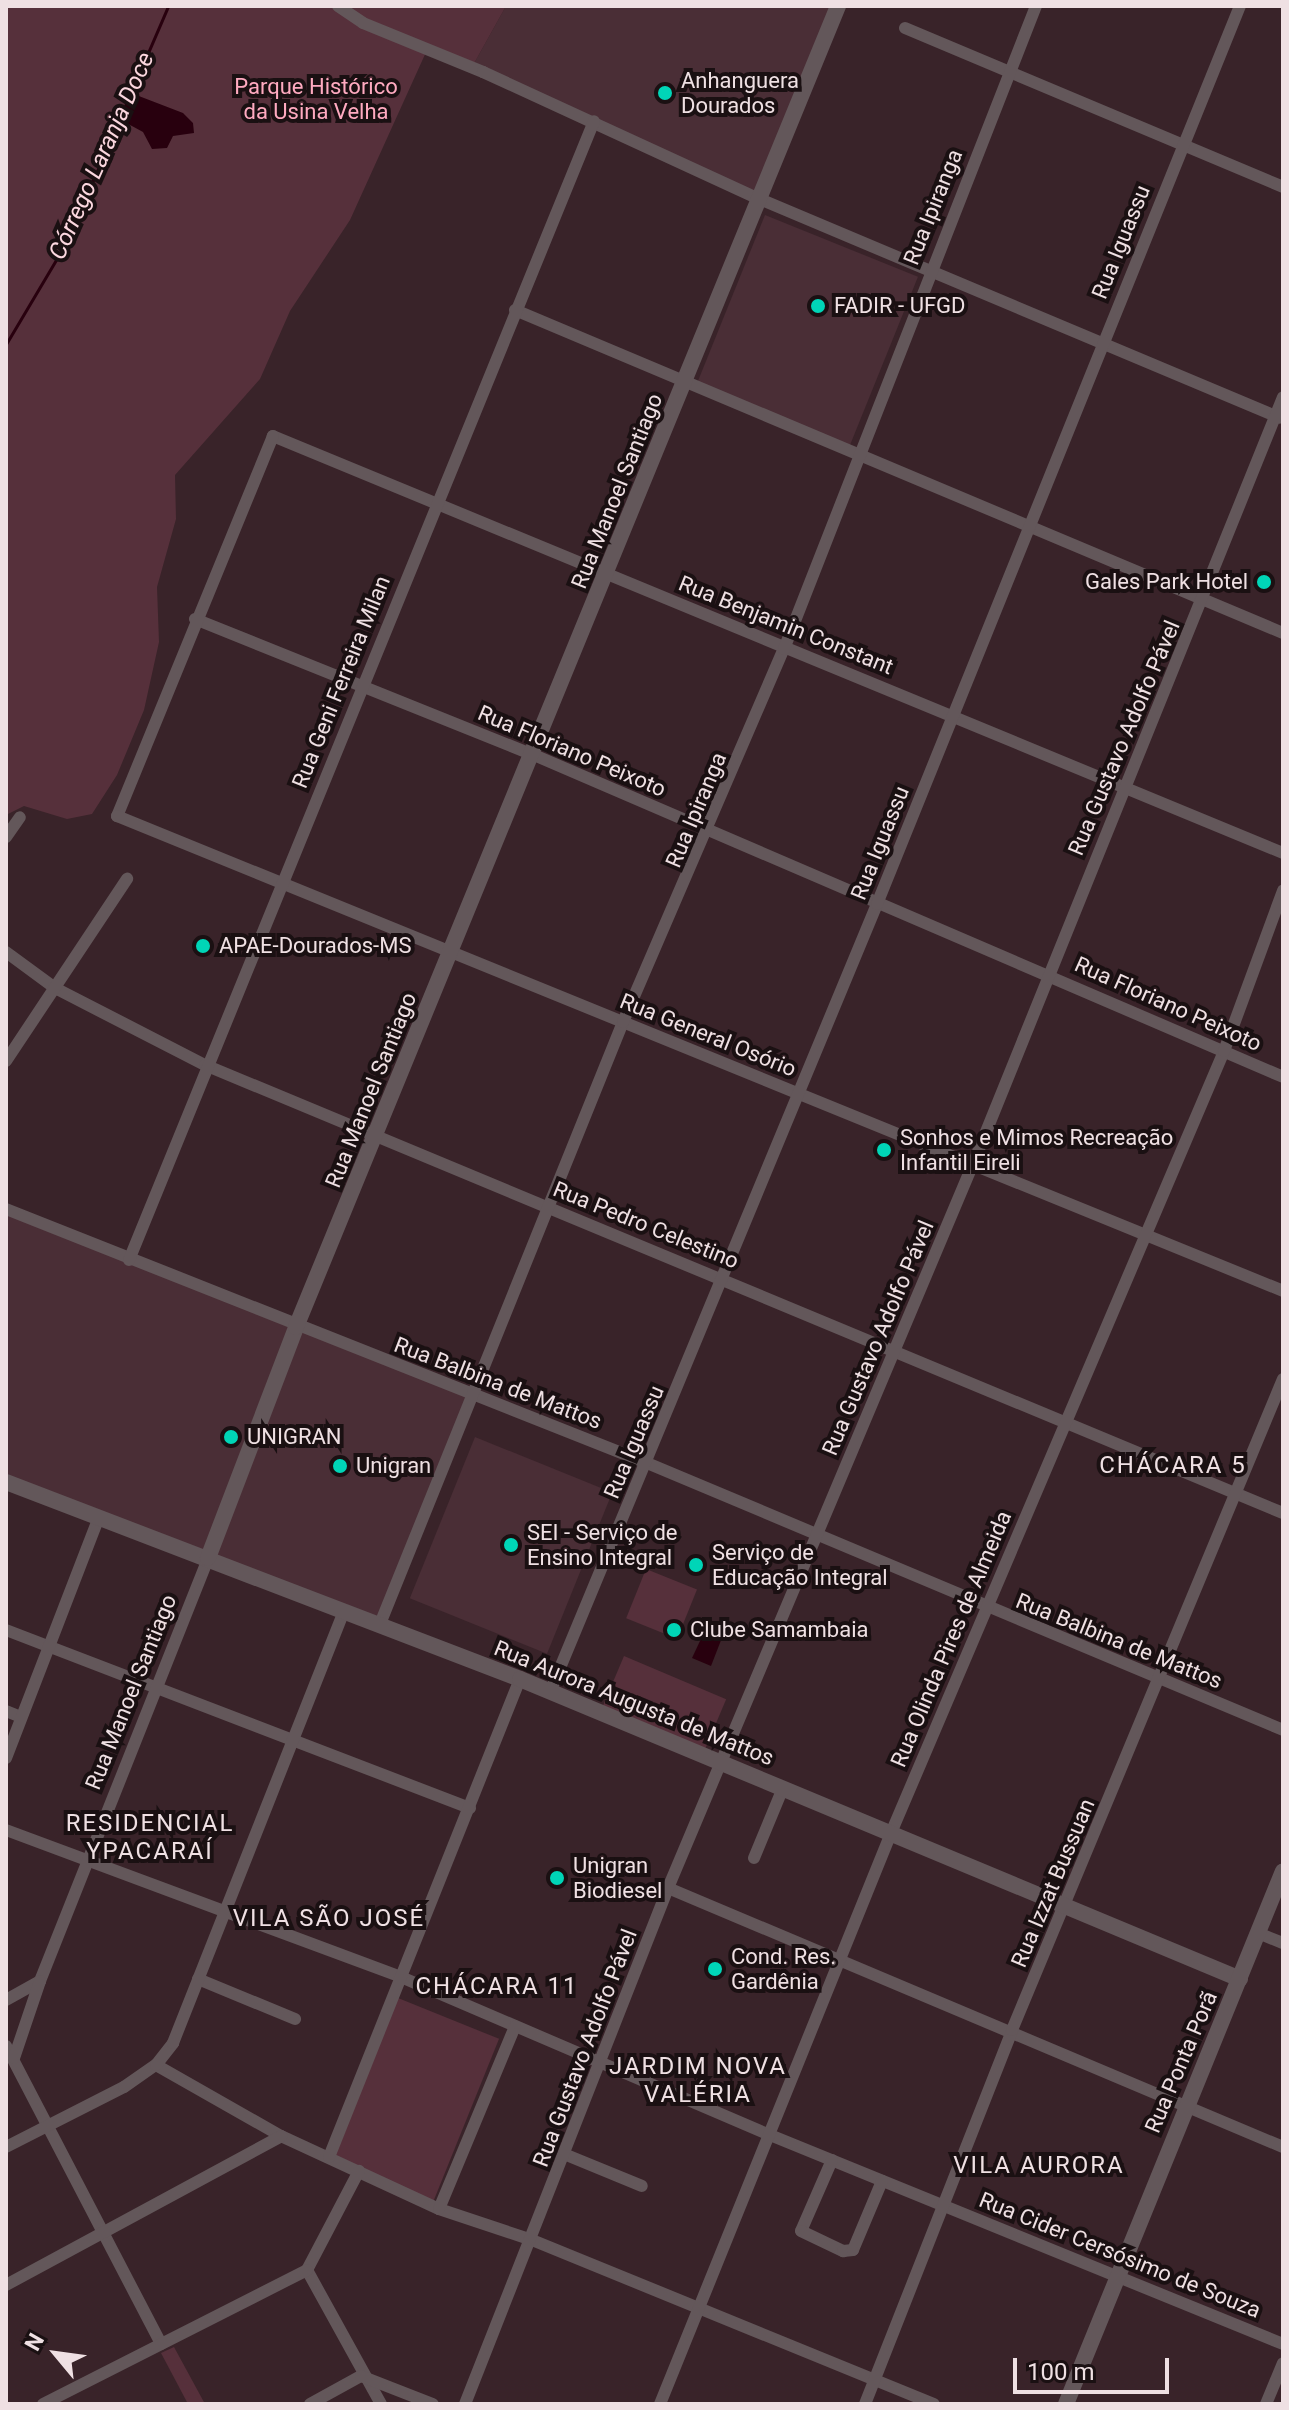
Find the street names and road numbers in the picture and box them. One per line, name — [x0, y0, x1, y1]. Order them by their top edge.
street label: Rua Ipiranga — [898, 145, 968, 269]
street label: Rua Iguassu — [1086, 181, 1156, 303]
street label: Rua Manoel Santiago — [566, 390, 668, 592]
street label: Rua Benjamin Constant — [675, 570, 897, 680]
street label: Rua Geni Ferreira Milan — [286, 572, 396, 792]
street label: Rua Gustavo Adolfo Pável — [1063, 617, 1185, 859]
street label: Rua Floriano Peixoto — [474, 699, 670, 803]
street label: Rua Ipiranga — [660, 749, 732, 871]
street label: Rua Iguassu — [845, 782, 915, 904]
street label: Rua Floriano Peixoto — [1071, 951, 1265, 1057]
street label: Rua General Osório — [616, 988, 800, 1082]
street label: Rua Manoel Santiago — [320, 989, 422, 1191]
street label: Rua Pedro Celestino — [549, 1176, 743, 1274]
street label: Rua Gustavo Adolfo Pável — [817, 1217, 939, 1459]
street label: Rua Balbina de Mattos — [390, 1331, 606, 1435]
street label: Rua Iguassu — [598, 1381, 670, 1503]
street label: Rua Olinda Pires de Almeida — [885, 1507, 1017, 1771]
street label: Rua Balbina de Mattos — [1012, 1588, 1226, 1694]
street label: Rua Manoel Santiago — [80, 1591, 182, 1793]
street label: Rua Aurora Augusta de Mattos — [490, 1635, 778, 1771]
street label: Rua Izzat Bussuan — [1006, 1795, 1100, 1971]
street label: Rua Gustavo Adolfo Pável — [527, 1925, 643, 2171]
street label: Rua Ponta Porã — [1139, 1987, 1223, 2137]
street label: Rua Cider Cersósimo de Souza — [975, 2186, 1265, 2324]

